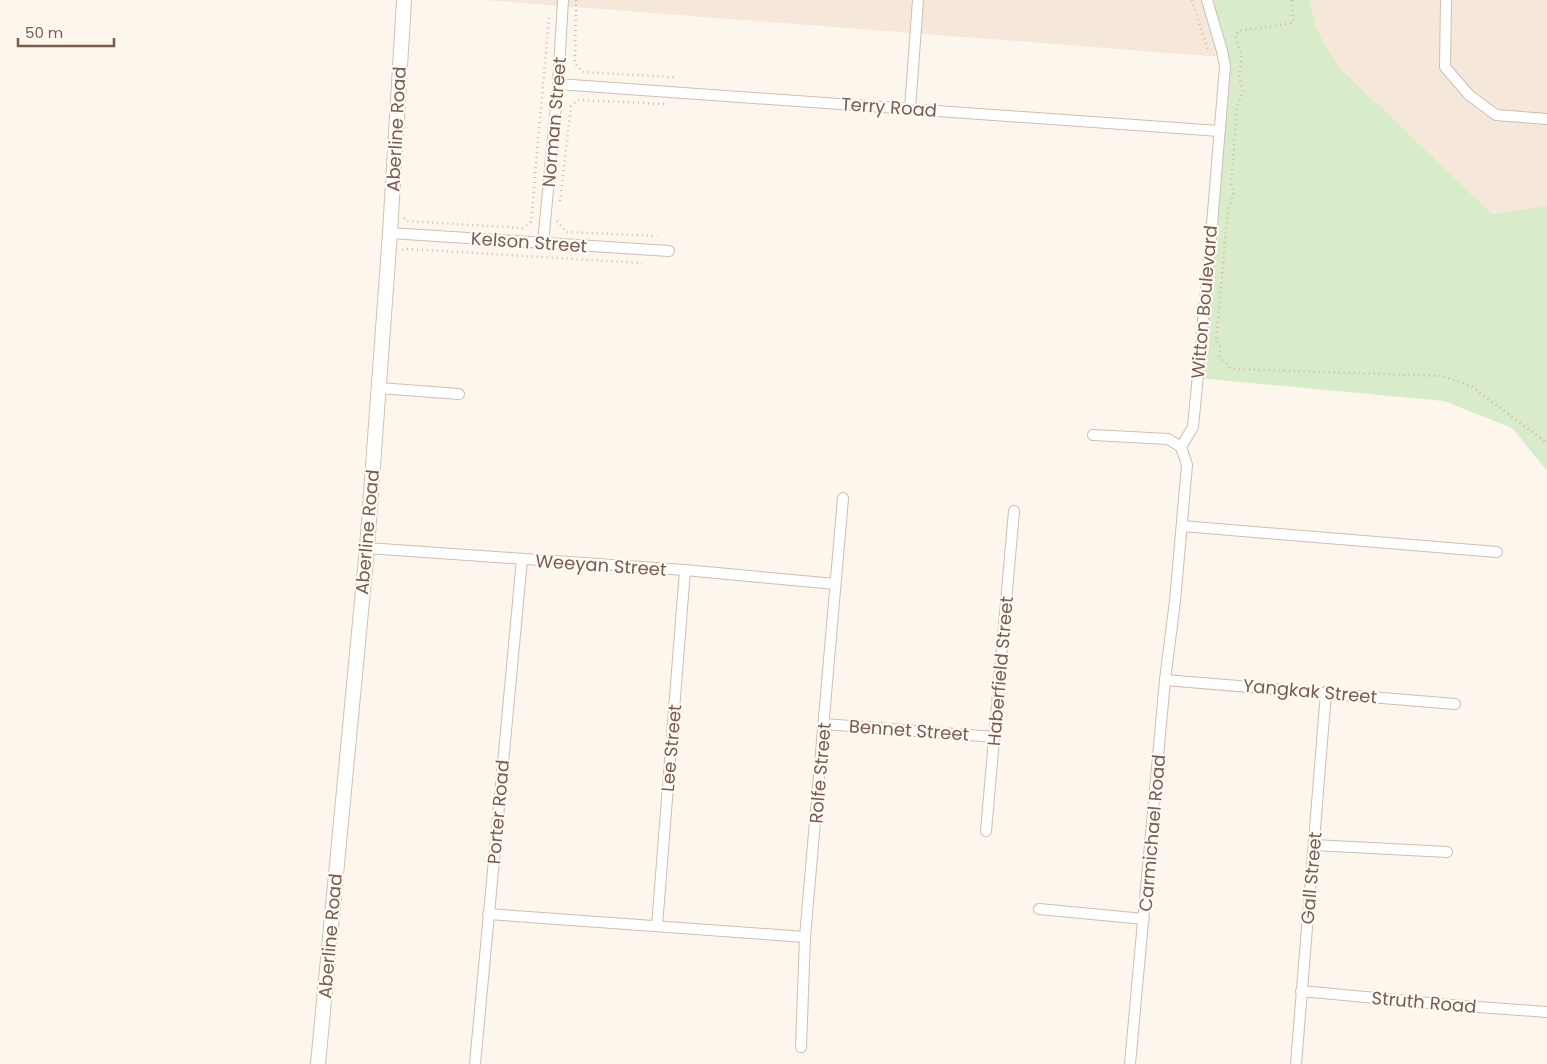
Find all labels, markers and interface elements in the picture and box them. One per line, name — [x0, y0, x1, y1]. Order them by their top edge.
scale bar — [18, 15, 114, 47]
text: 50 m — [25, 22, 63, 43]
street label: Norman Street — [536, 56, 572, 188]
street label: Aberline Road — [380, 66, 412, 192]
street label: Terry Road — [840, 91, 938, 123]
street label: Witton Boulevard — [1185, 224, 1223, 380]
street label: Kelson Street — [470, 225, 588, 259]
street label: Aberline Road — [349, 468, 385, 596]
street label: Weeyan Street — [535, 548, 667, 582]
street label: Haberfield Street — [981, 595, 1019, 747]
street label: Yangkak Street — [1242, 673, 1378, 709]
street label: Lee Street — [655, 703, 687, 793]
street label: Bennet Street — [848, 713, 970, 747]
street label: Rolfe Street — [803, 721, 837, 825]
street label: Carmichael Road — [1133, 753, 1171, 913]
street label: Porter Road — [481, 759, 515, 865]
street label: Gall Street — [1295, 831, 1327, 925]
street label: Aberline Road — [312, 872, 348, 1000]
street label: Struth Road — [1371, 985, 1477, 1019]

